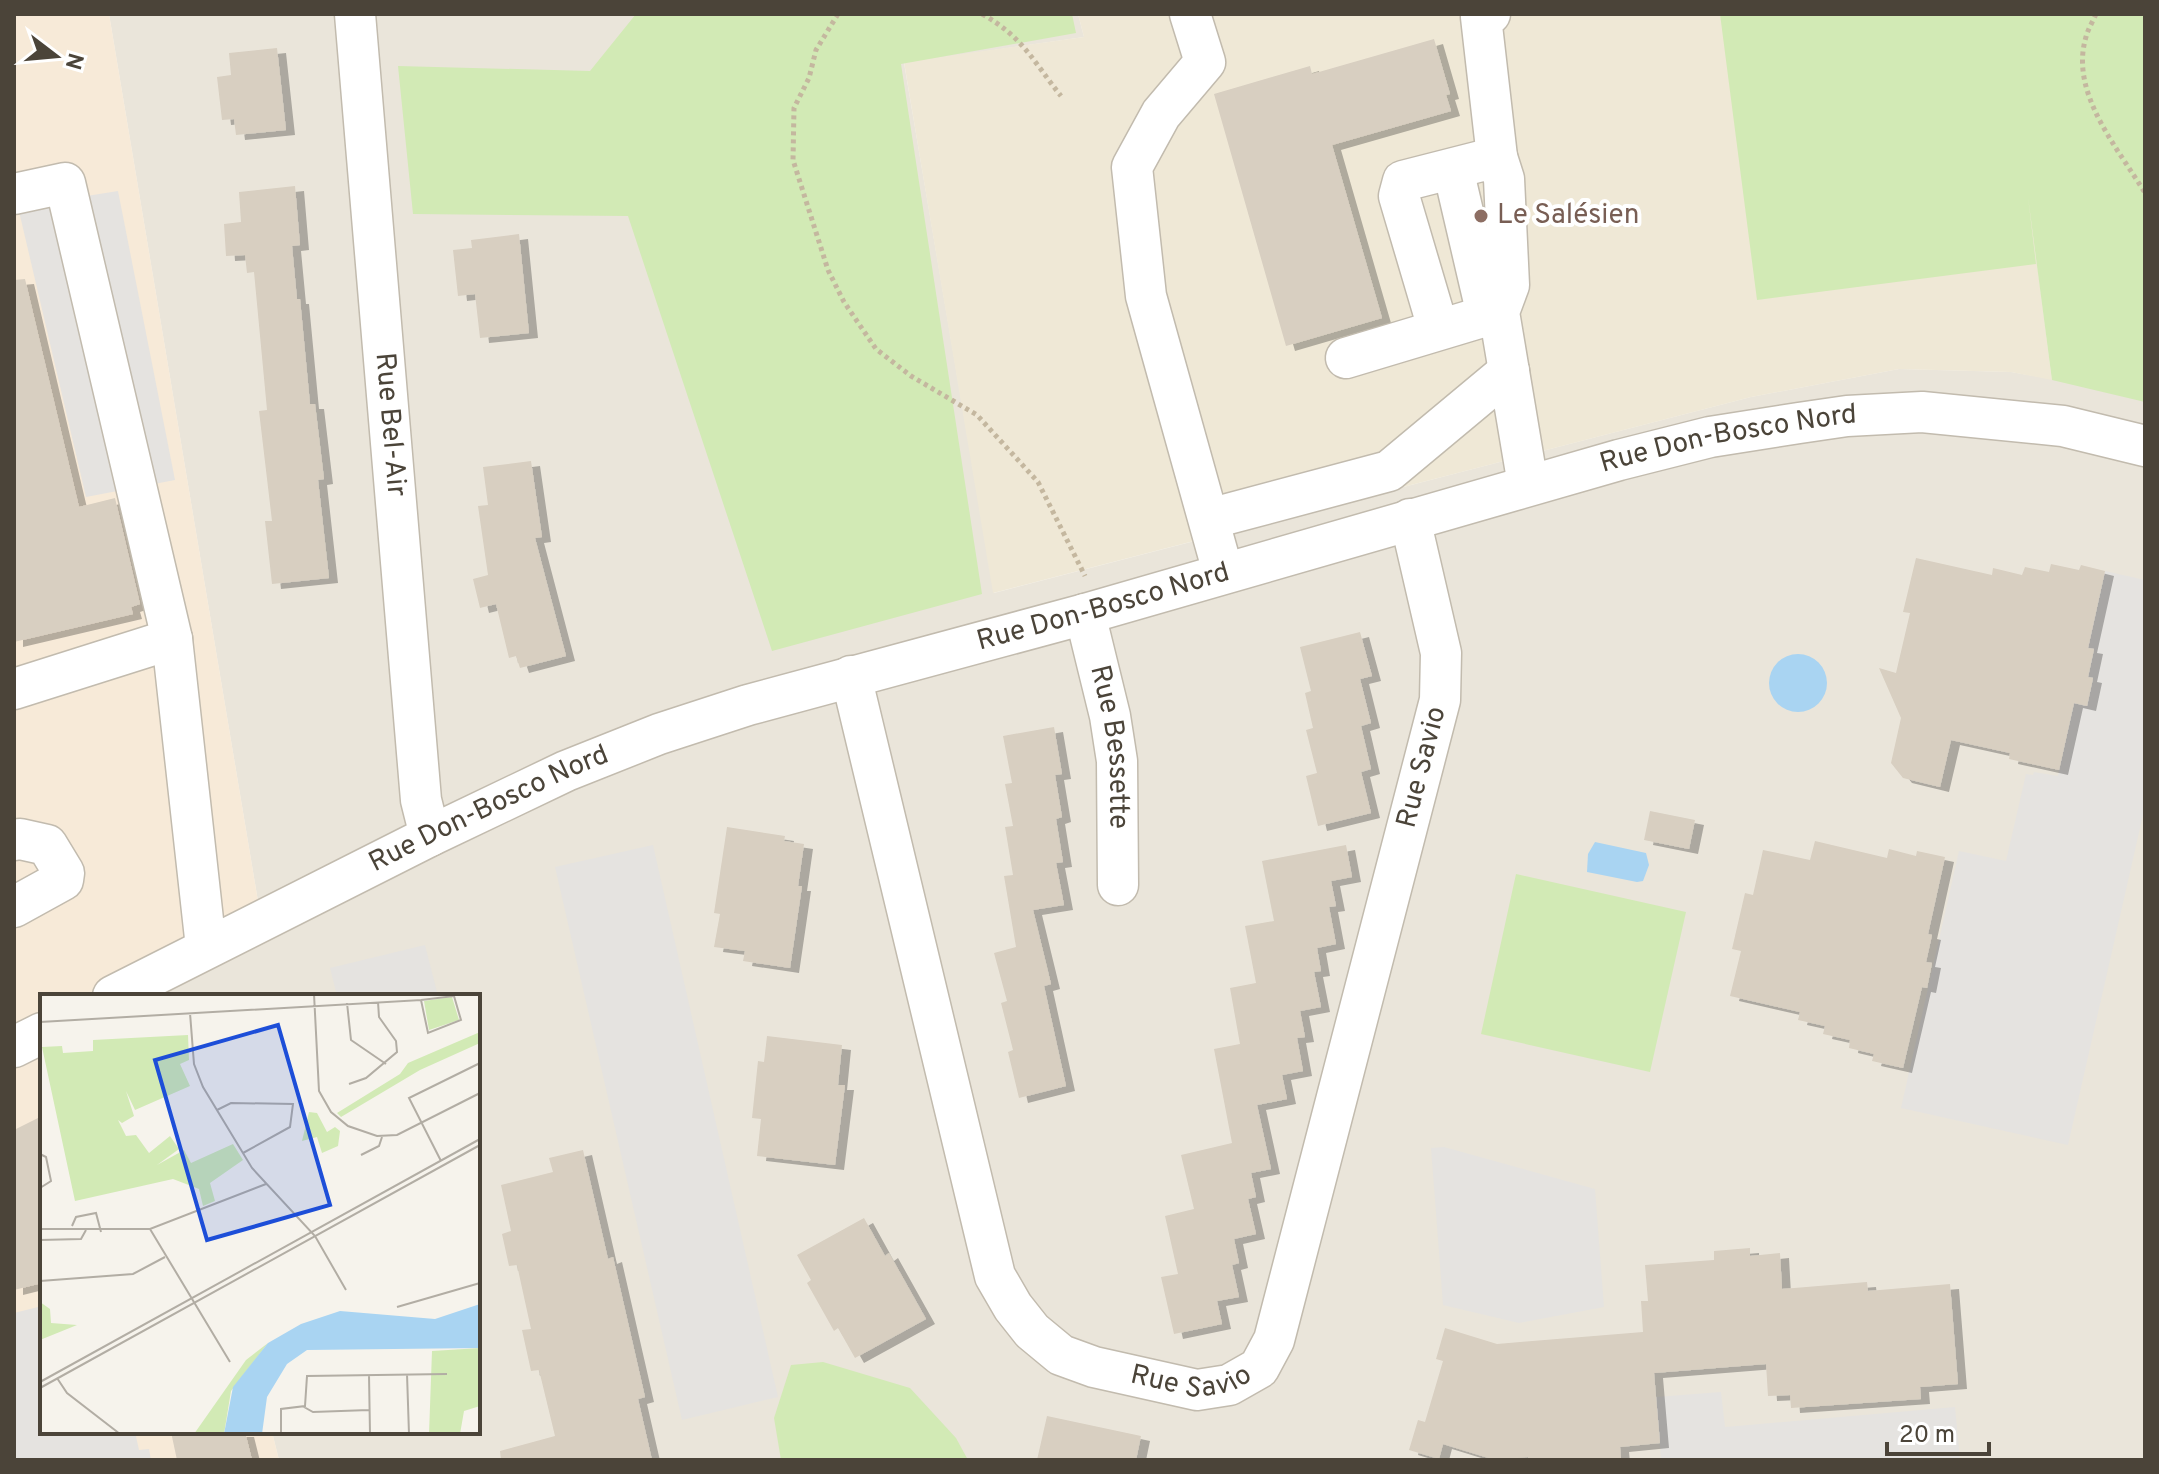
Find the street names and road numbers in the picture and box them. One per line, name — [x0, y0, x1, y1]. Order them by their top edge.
street label: Rue Bel-Air — [365, 351, 413, 498]
street label: Rue Don-Bosco Nord — [1596, 398, 1858, 483]
street label: Rue Don-Bosco Nord — [973, 555, 1234, 660]
street label: Rue Bessette — [1080, 662, 1136, 829]
street label: Rue Savio — [1390, 703, 1456, 832]
street label: Rue Don-Bosco Nord — [363, 738, 614, 882]
street label: Rue Savio — [1127, 1358, 1259, 1409]

